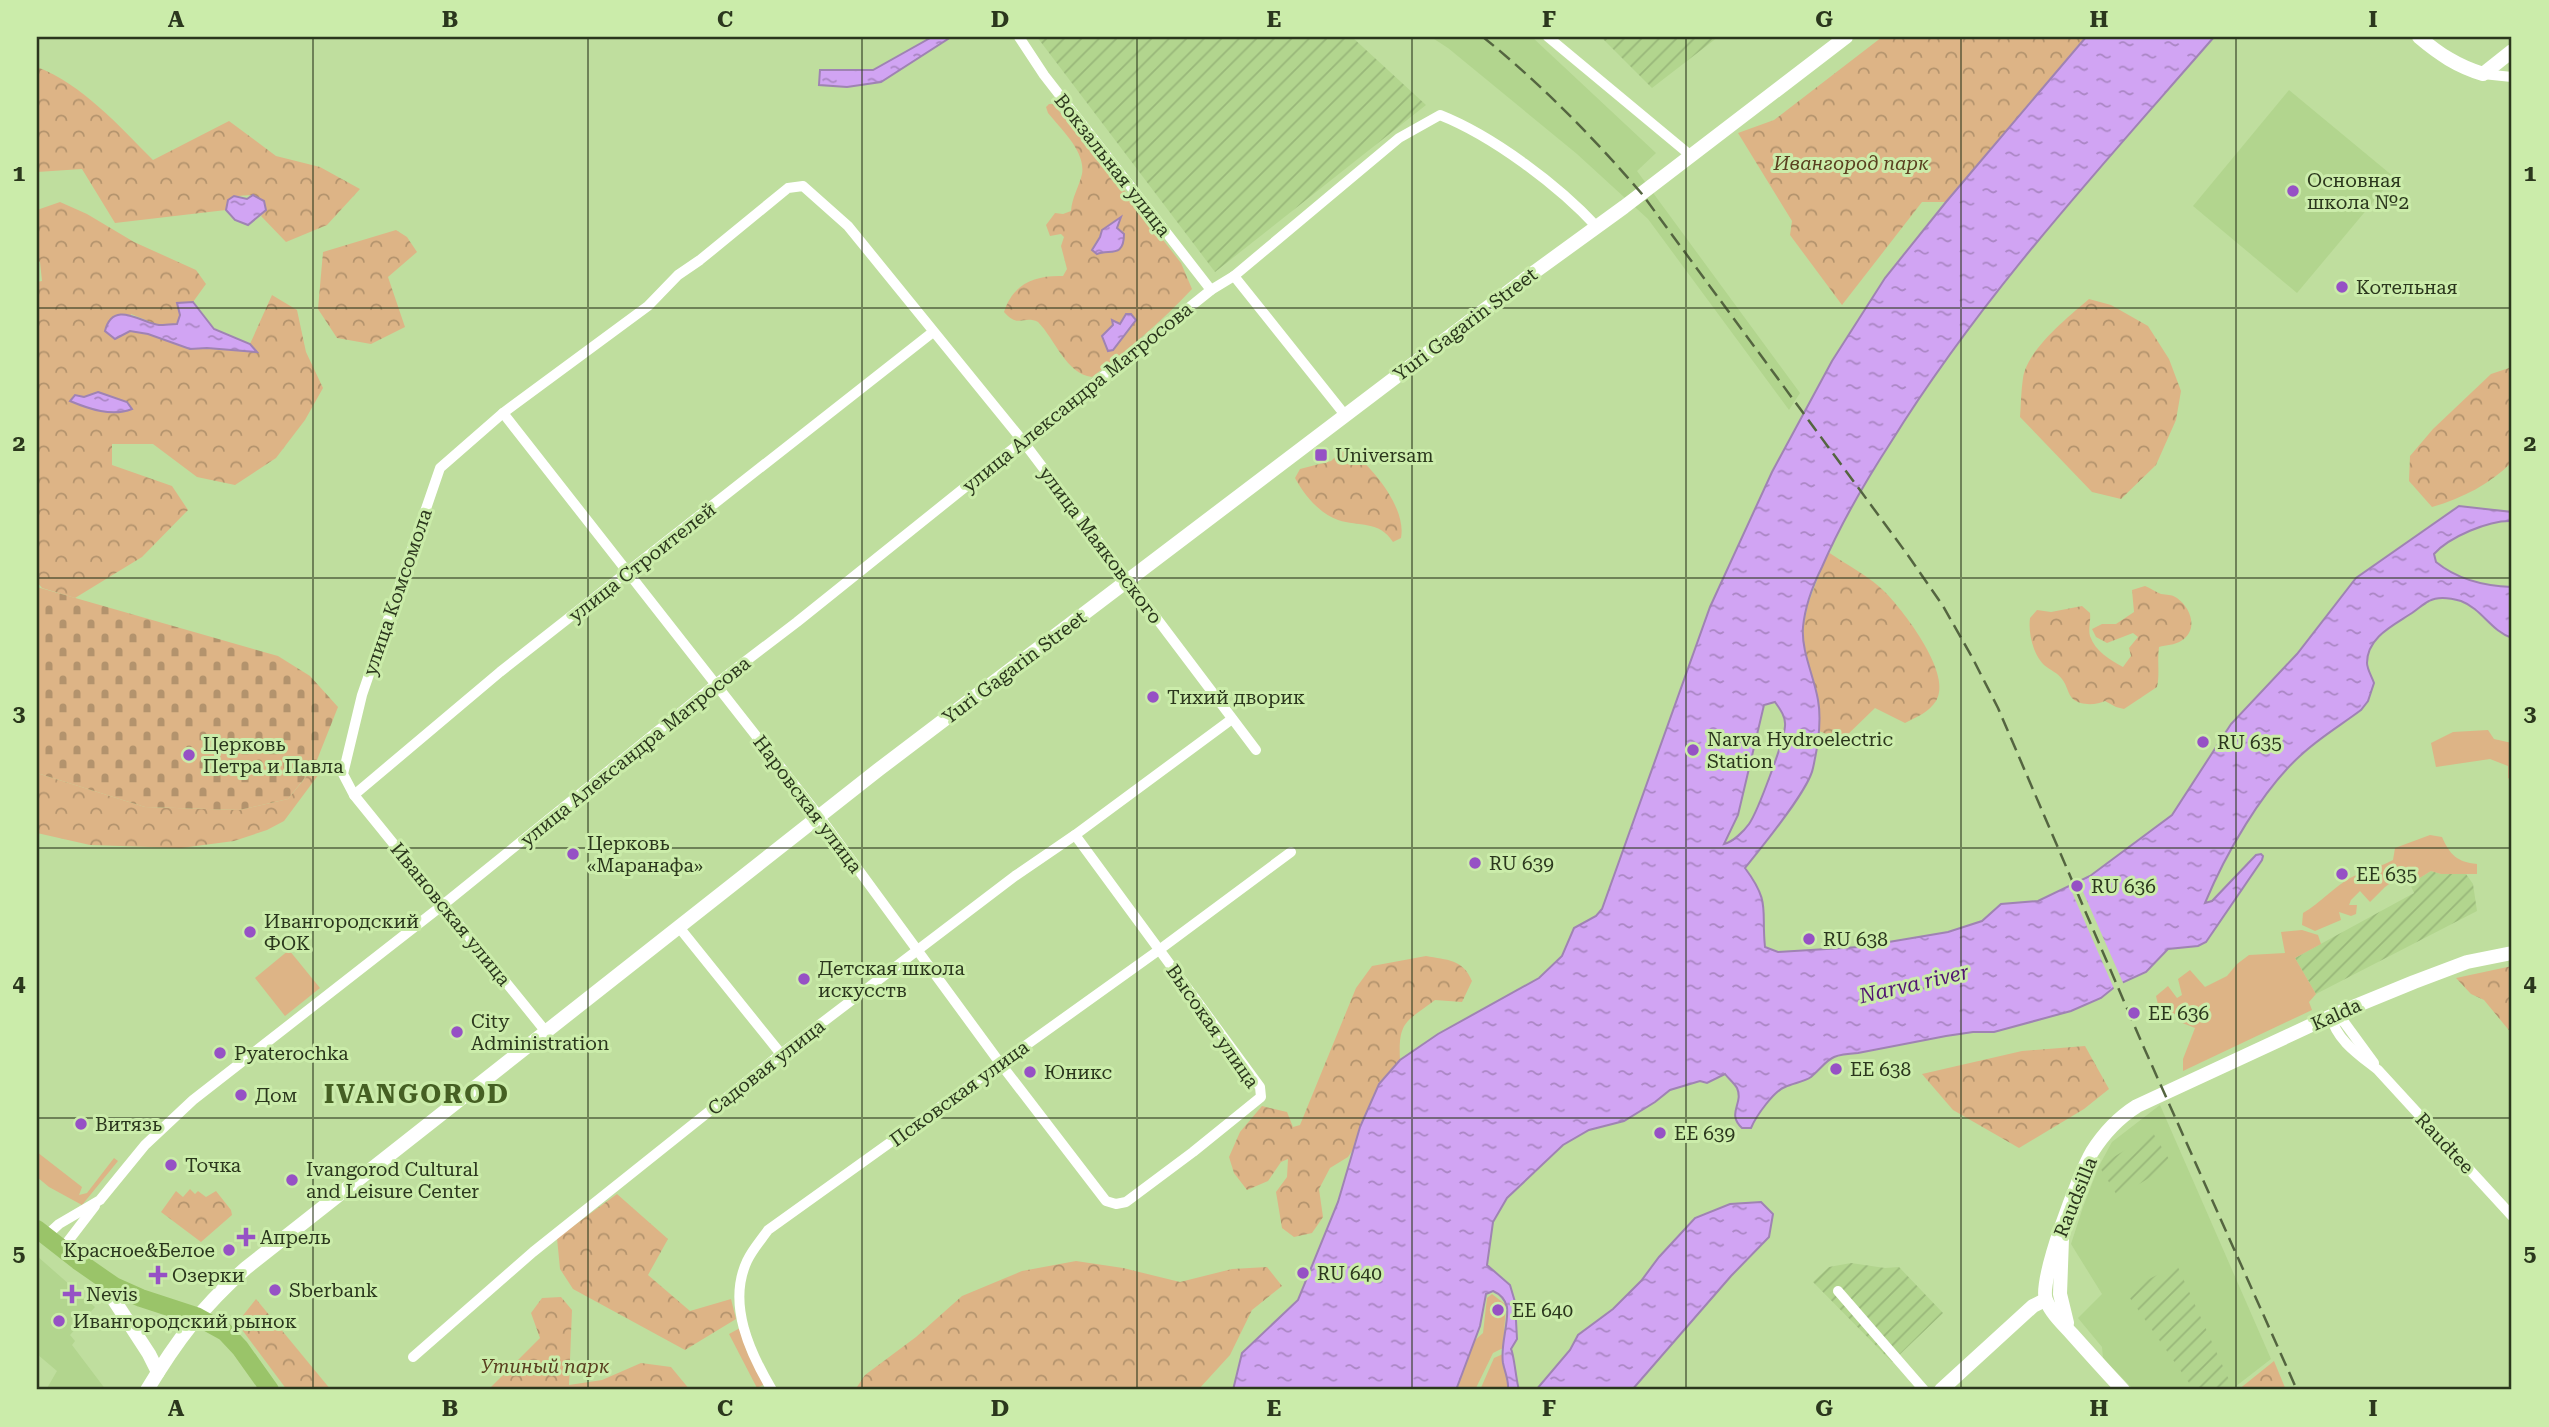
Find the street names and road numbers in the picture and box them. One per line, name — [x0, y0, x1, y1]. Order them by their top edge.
street label: Вокзальная улица — [1050, 89, 1176, 242]
street label: Yuri Gagarin Street — [1389, 263, 1542, 386]
street label: улица Александра Матросова — [958, 297, 1197, 497]
street label: улица Маяковского — [1034, 462, 1167, 628]
street label: улица Строителей — [564, 498, 721, 627]
street label: улица Комсомола — [358, 505, 437, 679]
street label: Yuri Gagarin Street — [938, 606, 1091, 729]
street label: улица Александра Матросова — [516, 651, 755, 851]
street label: Наровская улица — [748, 731, 867, 878]
street label: Ивановская улица — [386, 838, 516, 991]
street label: Высокая улица — [1161, 960, 1264, 1093]
street label: Kalda — [2308, 993, 2365, 1036]
street label: Садовая улица — [703, 1014, 830, 1120]
street label: Псковская улица — [885, 1035, 1034, 1151]
street label: Raudtee — [2411, 1108, 2479, 1179]
street label: Raudsilla — [2049, 1153, 2102, 1241]

